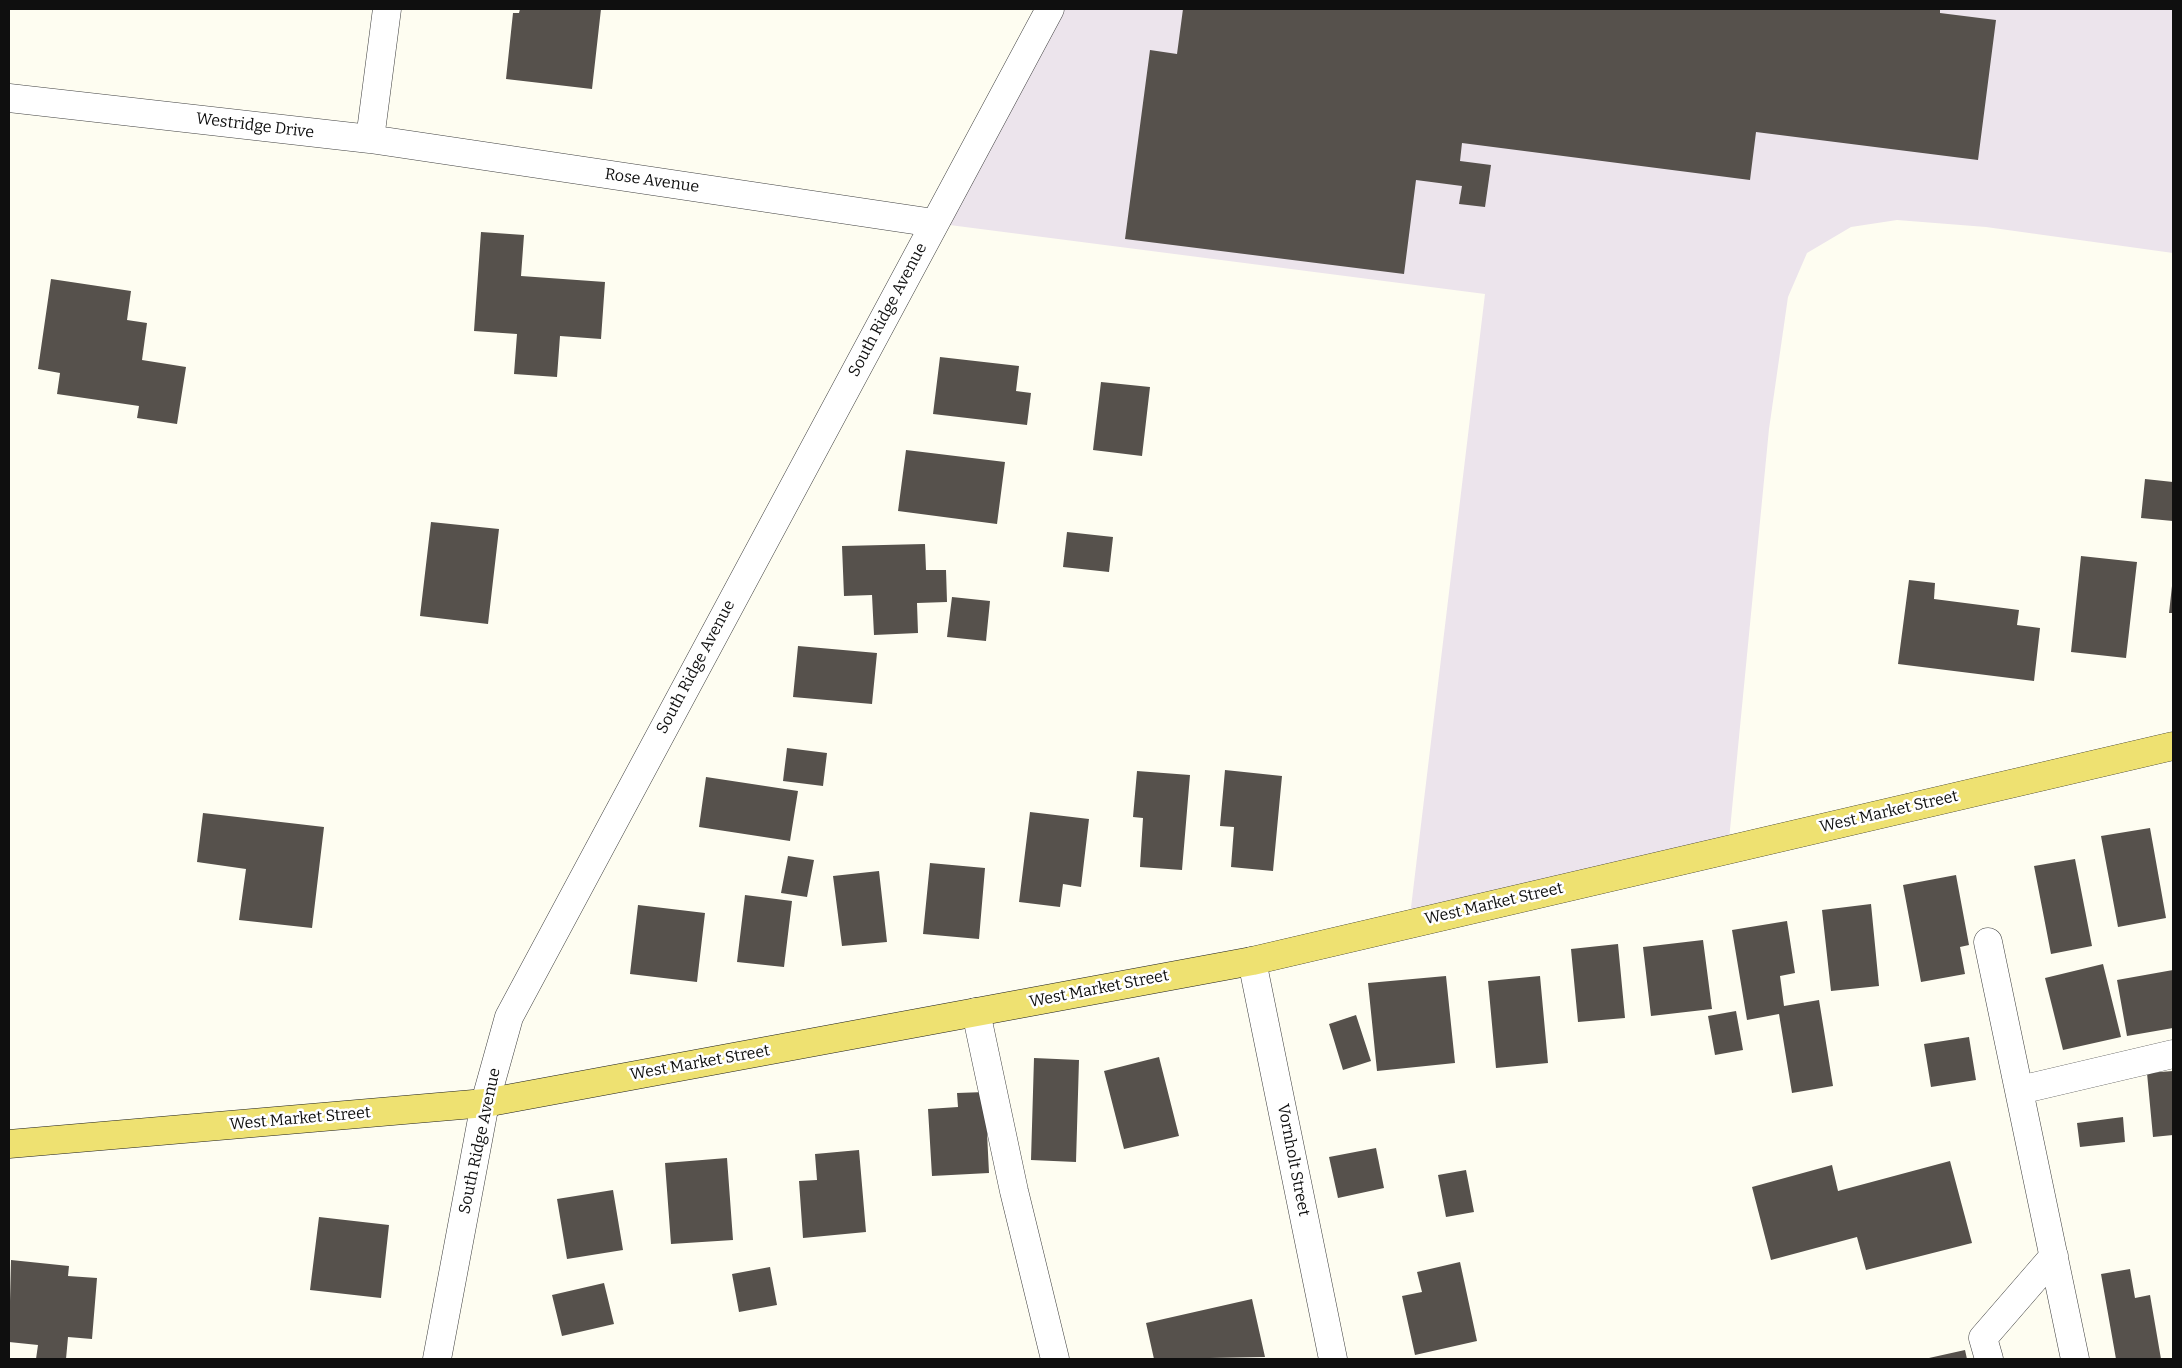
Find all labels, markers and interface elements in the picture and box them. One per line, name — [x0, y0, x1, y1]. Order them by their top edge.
street label: Westridge Drive — [195, 109, 315, 143]
street label: Rose Avenue — [604, 165, 700, 197]
street label: South Ridge Avenue — [845, 240, 931, 380]
street label: South Ridge Avenue — [653, 597, 739, 737]
street label: West Market Street — [1818, 787, 1960, 837]
street label: West Market Street — [1423, 879, 1565, 929]
street label: West Market Street — [1028, 966, 1170, 1012]
street label: West Market Street — [629, 1041, 771, 1085]
street label: South Ridge Avenue — [455, 1066, 505, 1216]
street label: Vornholt Street — [1273, 1102, 1313, 1218]
street label: West Market Street — [229, 1103, 371, 1135]

